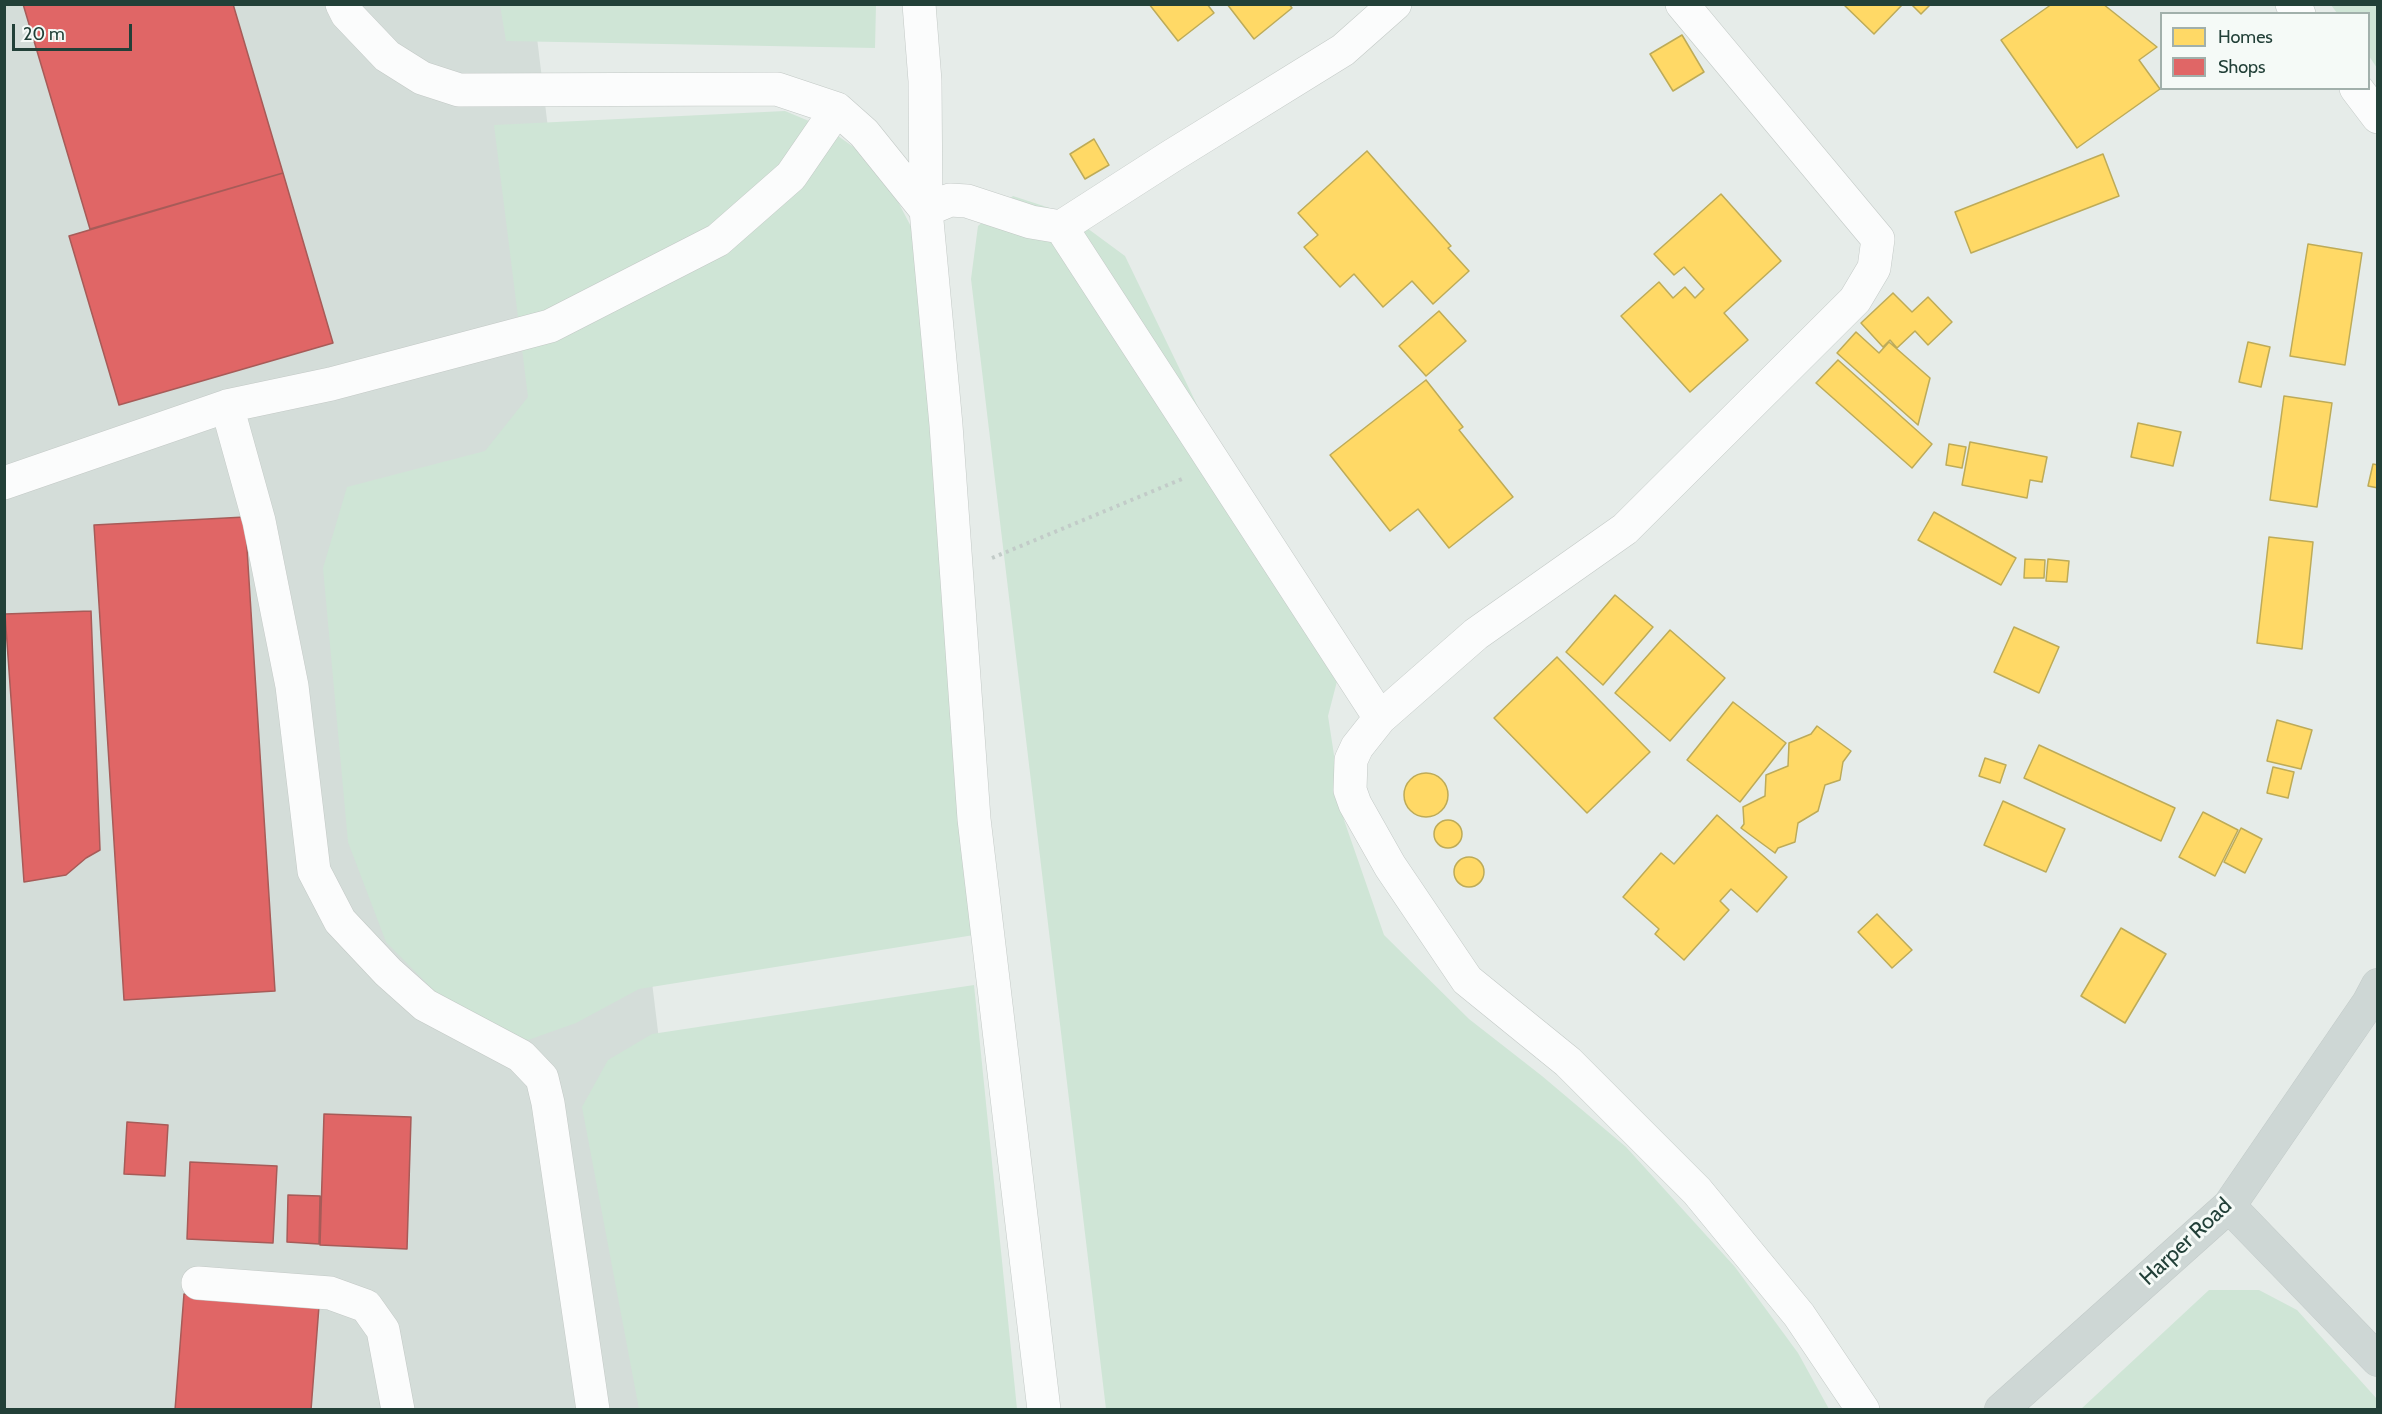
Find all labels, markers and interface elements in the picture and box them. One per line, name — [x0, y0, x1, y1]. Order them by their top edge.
scale bar — [15, 12, 135, 50]
legend — [2160, 12, 2370, 90]
text: 20 m — [23, 23, 65, 45]
text: Homes — [2218, 26, 2273, 48]
text: Shops — [2218, 56, 2266, 78]
street label: Harper Road — [2135, 1193, 2237, 1291]

